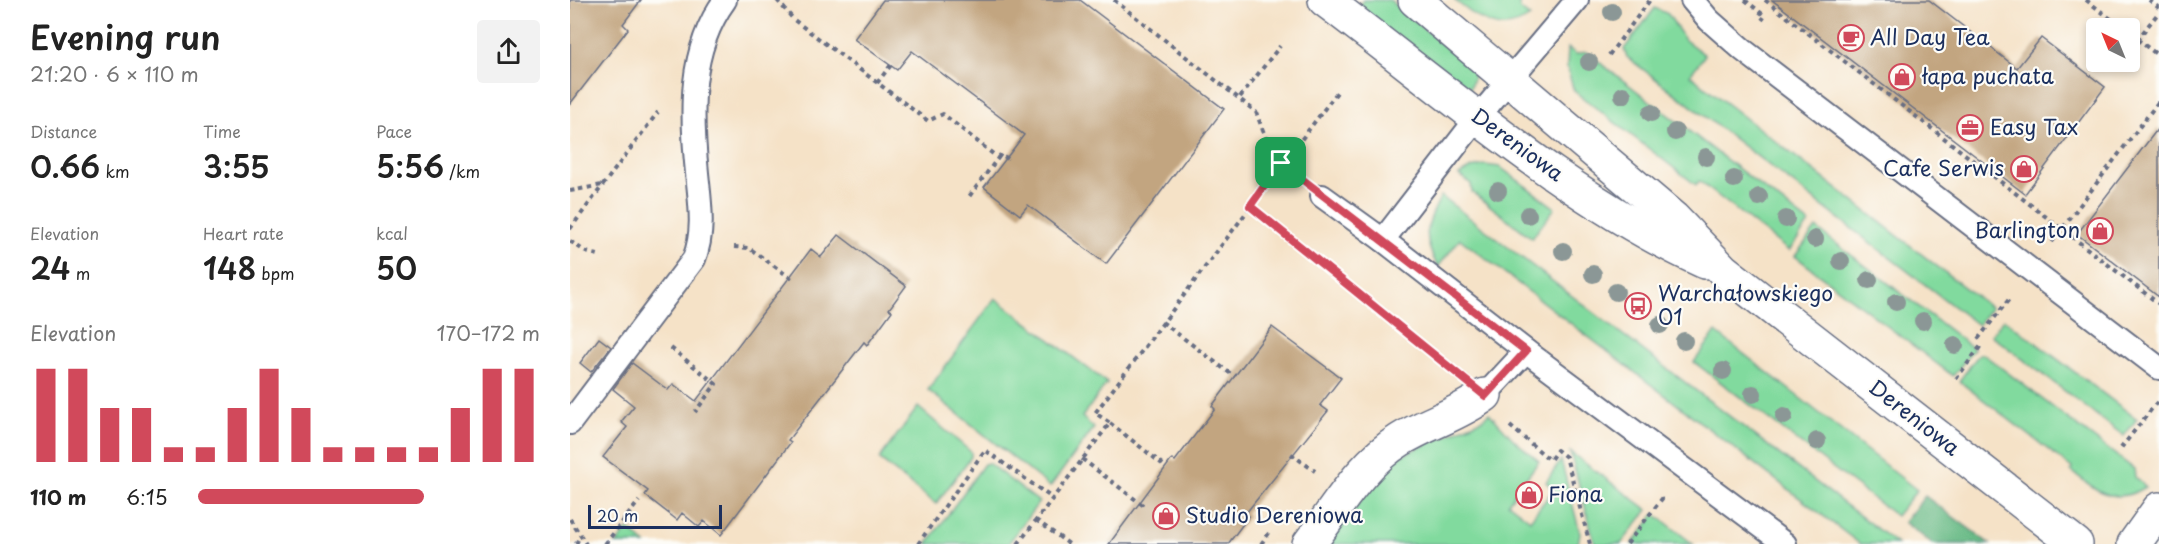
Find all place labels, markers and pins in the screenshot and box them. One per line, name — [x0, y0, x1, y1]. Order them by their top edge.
place label: All Day Tea — [1870, 20, 1990, 52]
cafe icon: All Day Tea — [1836, 23, 1866, 53]
place label: łapa puchata — [1922, 59, 2054, 91]
shop icon: łapa puchata — [1887, 62, 1917, 92]
place label: Easy Tax — [1990, 110, 2078, 142]
office icon: Easy Tax — [1955, 113, 1985, 143]
pin — [1255, 137, 1306, 188]
place label: Cafe Serwis — [1883, 151, 2004, 183]
shop icon: Cafe Serwis — [2009, 154, 2039, 184]
place label: Barlington — [1974, 213, 2080, 245]
shop icon: Barlington — [2085, 216, 2115, 246]
place label: Warchałowskiego 01 — [1658, 276, 1833, 332]
bus stop icon: Warchałowskiego 01 — [1623, 291, 1653, 321]
place label: Fiona — [1548, 477, 1603, 509]
shop icon: Fiona — [1514, 480, 1544, 510]
place label: Studio Dereniowa — [1186, 498, 1363, 530]
shop icon: Studio Dereniowa — [1151, 501, 1181, 531]

